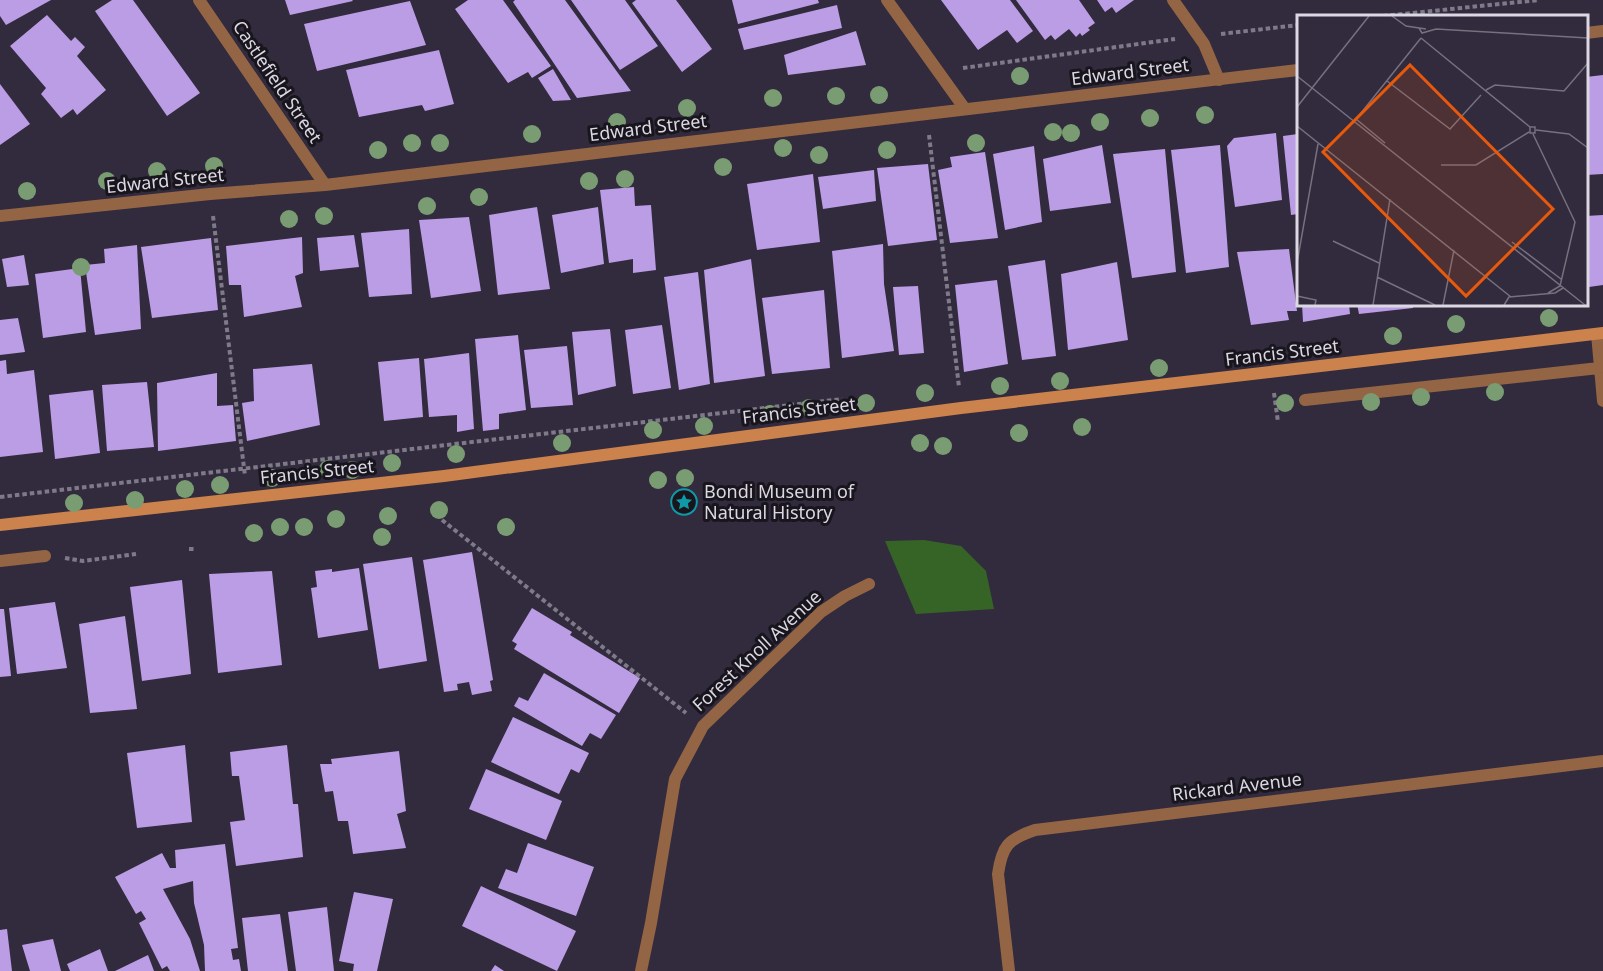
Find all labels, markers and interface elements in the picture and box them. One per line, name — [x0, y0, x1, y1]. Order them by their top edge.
street label: Castlefield Street — [228, 15, 328, 148]
inset map — [1297, 15, 1588, 306]
street label: Edward Street — [1070, 52, 1191, 90]
street label: Edward Street — [588, 108, 709, 146]
street label: Edward Street — [105, 162, 226, 198]
street label: Francis Street — [1224, 333, 1341, 371]
street label: Francis Street — [741, 391, 858, 429]
street label: Francis Street — [259, 453, 376, 489]
place label: Bondi Museum of Natural History — [704, 479, 855, 524]
place icon: Bondi Museum of Natural History — [669, 487, 699, 517]
street label: Forest Knoll Avenue — [687, 584, 826, 716]
street label: Rickard Avenue — [1171, 766, 1303, 806]

